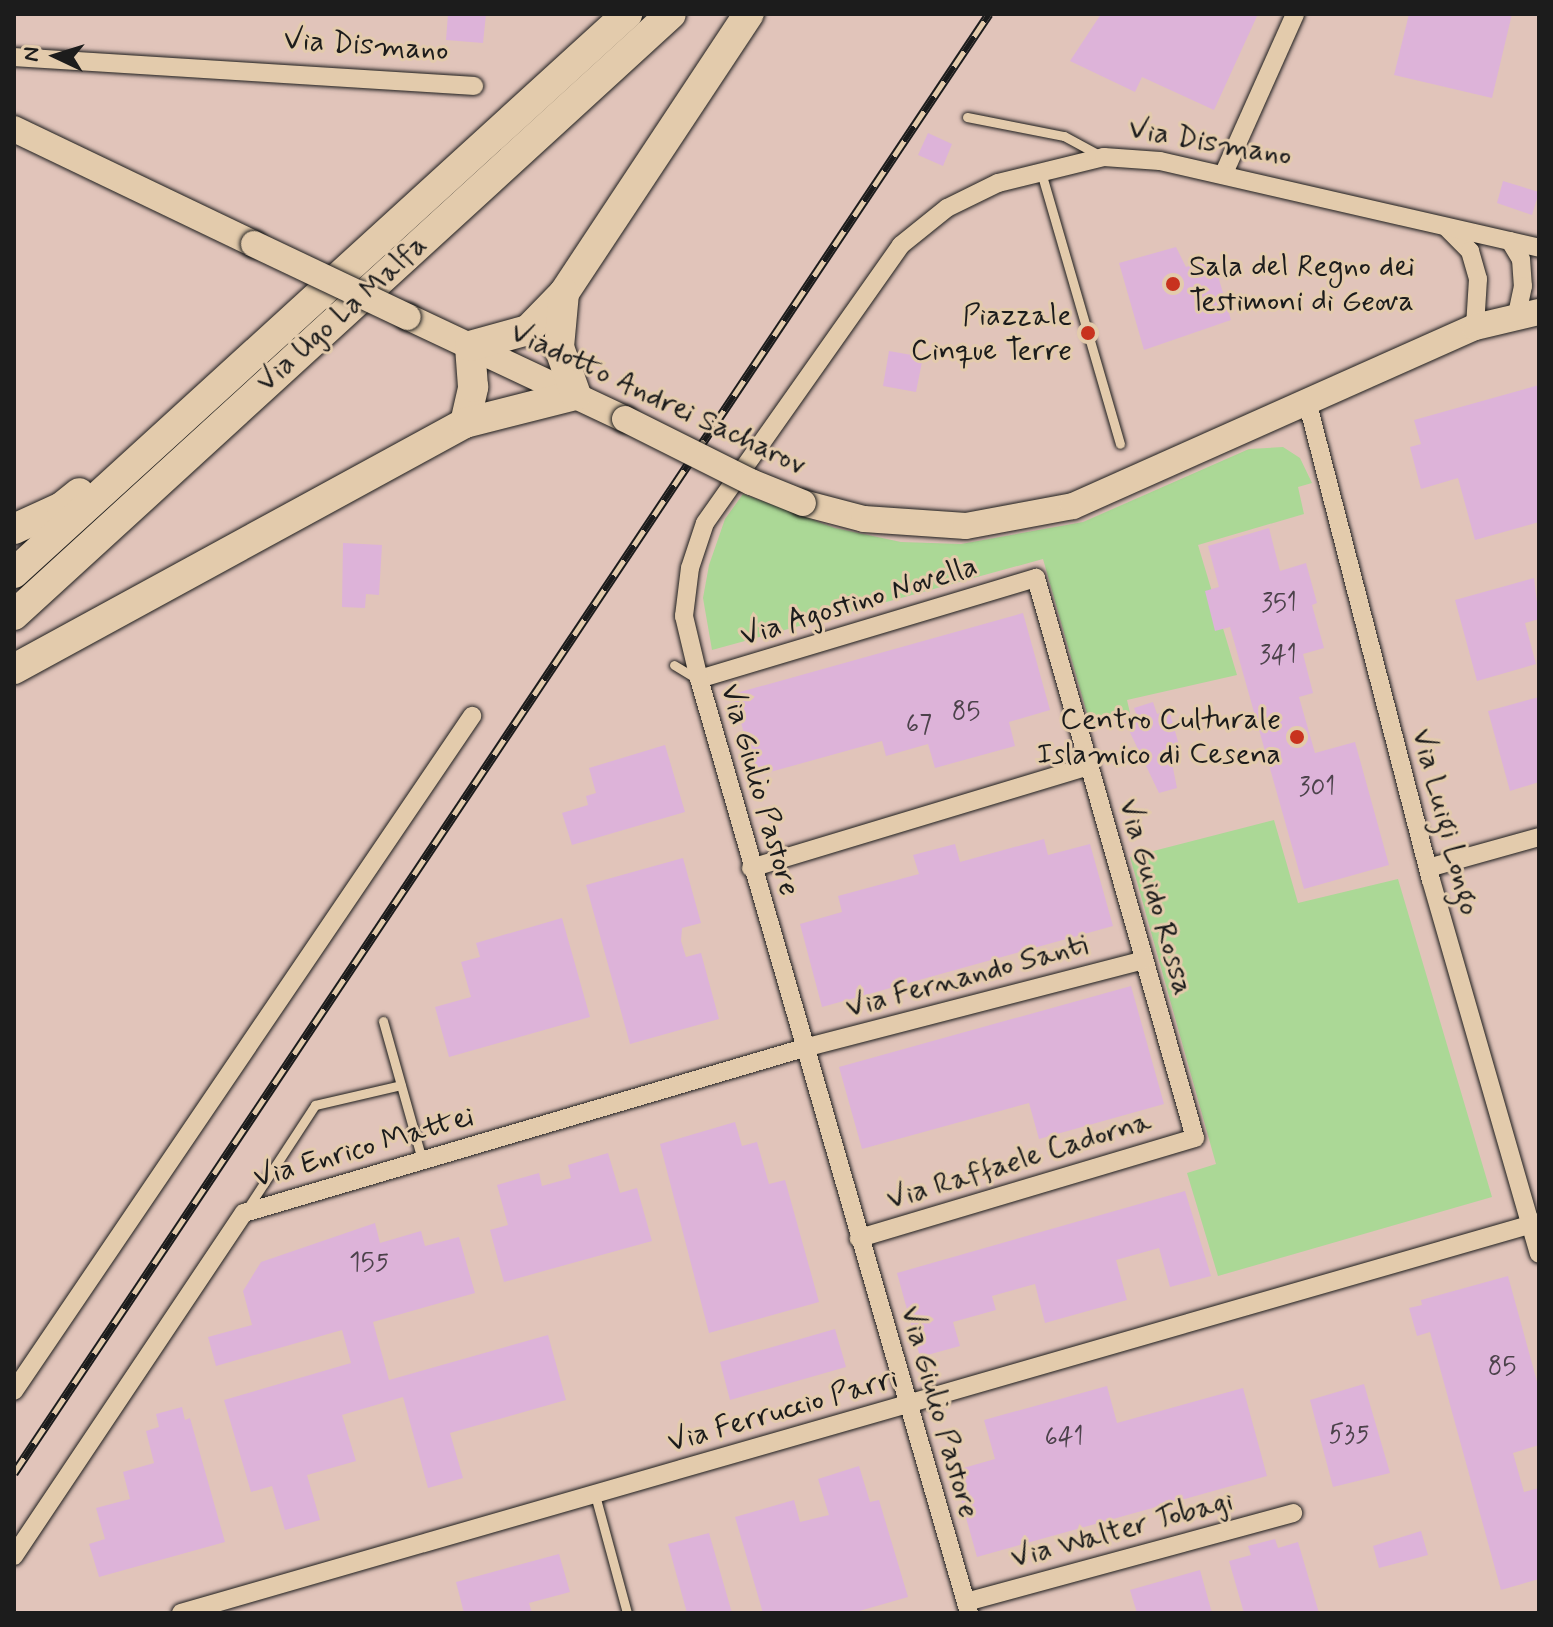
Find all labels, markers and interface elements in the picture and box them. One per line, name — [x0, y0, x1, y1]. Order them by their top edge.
north arrow — [16, 16, 96, 96]
street label: Via Dismano — [283, 22, 449, 70]
text: N — [18, 46, 47, 63]
street label: Via Dismano — [1126, 111, 1294, 175]
street label: Via Ugo La Malfa — [249, 227, 435, 401]
place label: Sala del Regno dei Testimoni di Geova — [1189, 249, 1419, 320]
marker: Sala del Regno dei Testimoni di Geova — [1164, 275, 1182, 293]
place label: Piazzale Cinque Terre — [911, 298, 1072, 368]
street label: Viadotto Andrei Sacharov — [504, 314, 812, 484]
marker: Piazzale Cinque Terre — [1079, 324, 1097, 342]
street label: Via Agostino Novella — [737, 549, 981, 655]
house number: 351 — [1261, 589, 1297, 621]
house number: 341 — [1259, 641, 1297, 673]
street label: Via Giulio Pastore — [712, 681, 806, 899]
house number: 85 — [952, 697, 980, 729]
place label: Centro Culturale Islamico di Cesena — [1027, 702, 1281, 772]
house number: 67 — [906, 710, 932, 742]
street label: Via Luigi Longo — [1403, 725, 1487, 919]
marker: Centro Culturale Islamico di Cesena — [1288, 728, 1306, 746]
house number: 301 — [1299, 773, 1335, 805]
street label: Via Guido Rossa — [1111, 798, 1199, 996]
street label: Via Fernando Santi — [844, 928, 1090, 1026]
street label: Via Enrico Mattei — [251, 1100, 477, 1196]
street label: Via Raffaele Cadorna — [882, 1103, 1156, 1219]
house number: 155 — [349, 1248, 389, 1280]
street label: Via Giulio Pastore — [892, 1303, 986, 1521]
house number: 85 — [1488, 1352, 1516, 1384]
street label: Via Ferruccio Parri — [667, 1362, 899, 1460]
house number: 535 — [1328, 1420, 1370, 1452]
house number: 641 — [1044, 1423, 1084, 1455]
street label: Via Walter Tobagi — [1007, 1483, 1237, 1577]

